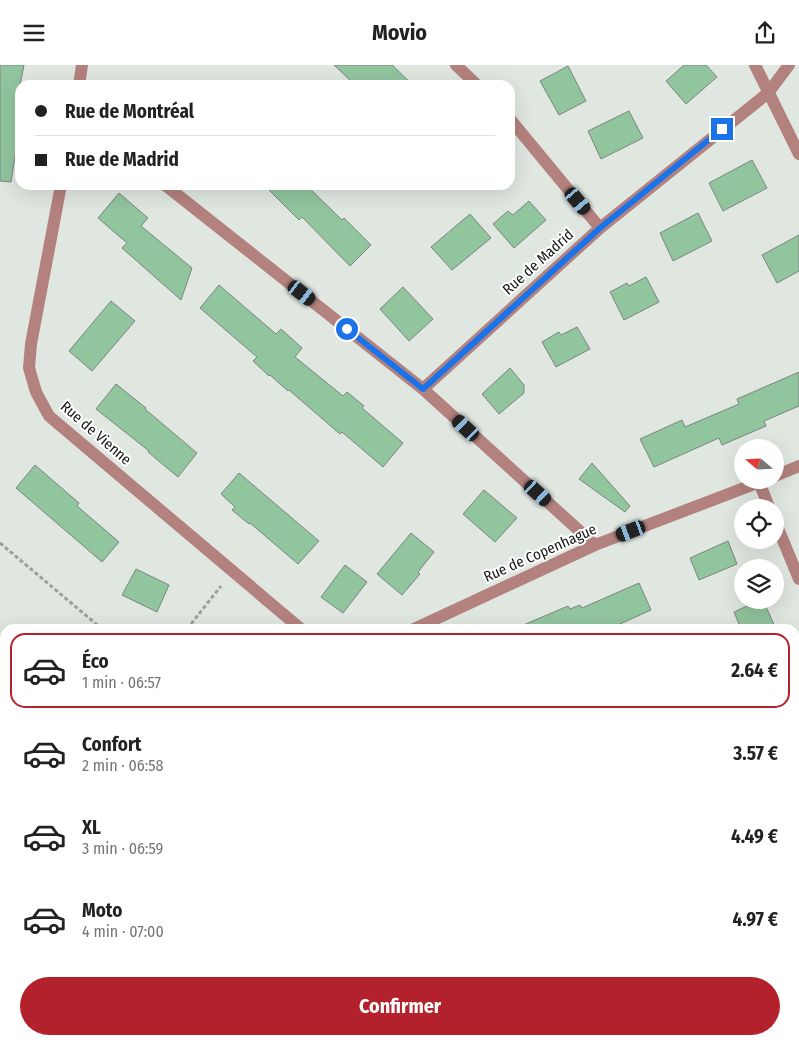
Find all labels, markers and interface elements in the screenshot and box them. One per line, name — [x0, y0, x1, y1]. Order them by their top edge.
icon: menu — [20, 19, 48, 47]
text: Movio — [372, 19, 427, 46]
icon: share — [751, 19, 779, 47]
text: Rue de Montréal — [65, 100, 194, 123]
route end — [711, 118, 733, 140]
text: Rue de Madrid — [65, 148, 179, 171]
car — [562, 185, 593, 217]
street label: Rue de Madrid — [499, 226, 577, 298]
car — [285, 278, 318, 308]
route start — [336, 318, 358, 340]
street label: Rue de Vienne — [57, 397, 135, 469]
car — [449, 412, 482, 444]
north arrow — [734, 439, 784, 489]
map controls — [734, 439, 784, 609]
car — [521, 477, 554, 509]
button: locate — [734, 499, 784, 549]
car — [614, 519, 647, 543]
street label: Rue de Copenhague — [481, 520, 599, 586]
button: layers — [734, 559, 784, 609]
icon: car — [22, 648, 67, 693]
text: Éco — [82, 650, 109, 673]
text: 2.64 € — [731, 659, 778, 682]
text: 1 min · 06:57 — [82, 673, 161, 692]
icon: car — [22, 731, 67, 776]
text: Confort — [82, 733, 142, 756]
text: 3.57 € — [733, 742, 778, 765]
text: 2 min · 06:58 — [82, 756, 164, 775]
icon: car — [22, 814, 67, 859]
text: XL — [82, 816, 101, 839]
text: 4.49 € — [731, 825, 778, 848]
text: 3 min · 06:59 — [82, 839, 163, 858]
icon: car — [22, 897, 67, 942]
text: Moto — [82, 899, 122, 922]
text: 4.97 € — [732, 908, 778, 931]
text: 4 min · 07:00 — [82, 922, 164, 941]
button: Confirmer — [20, 977, 780, 1035]

